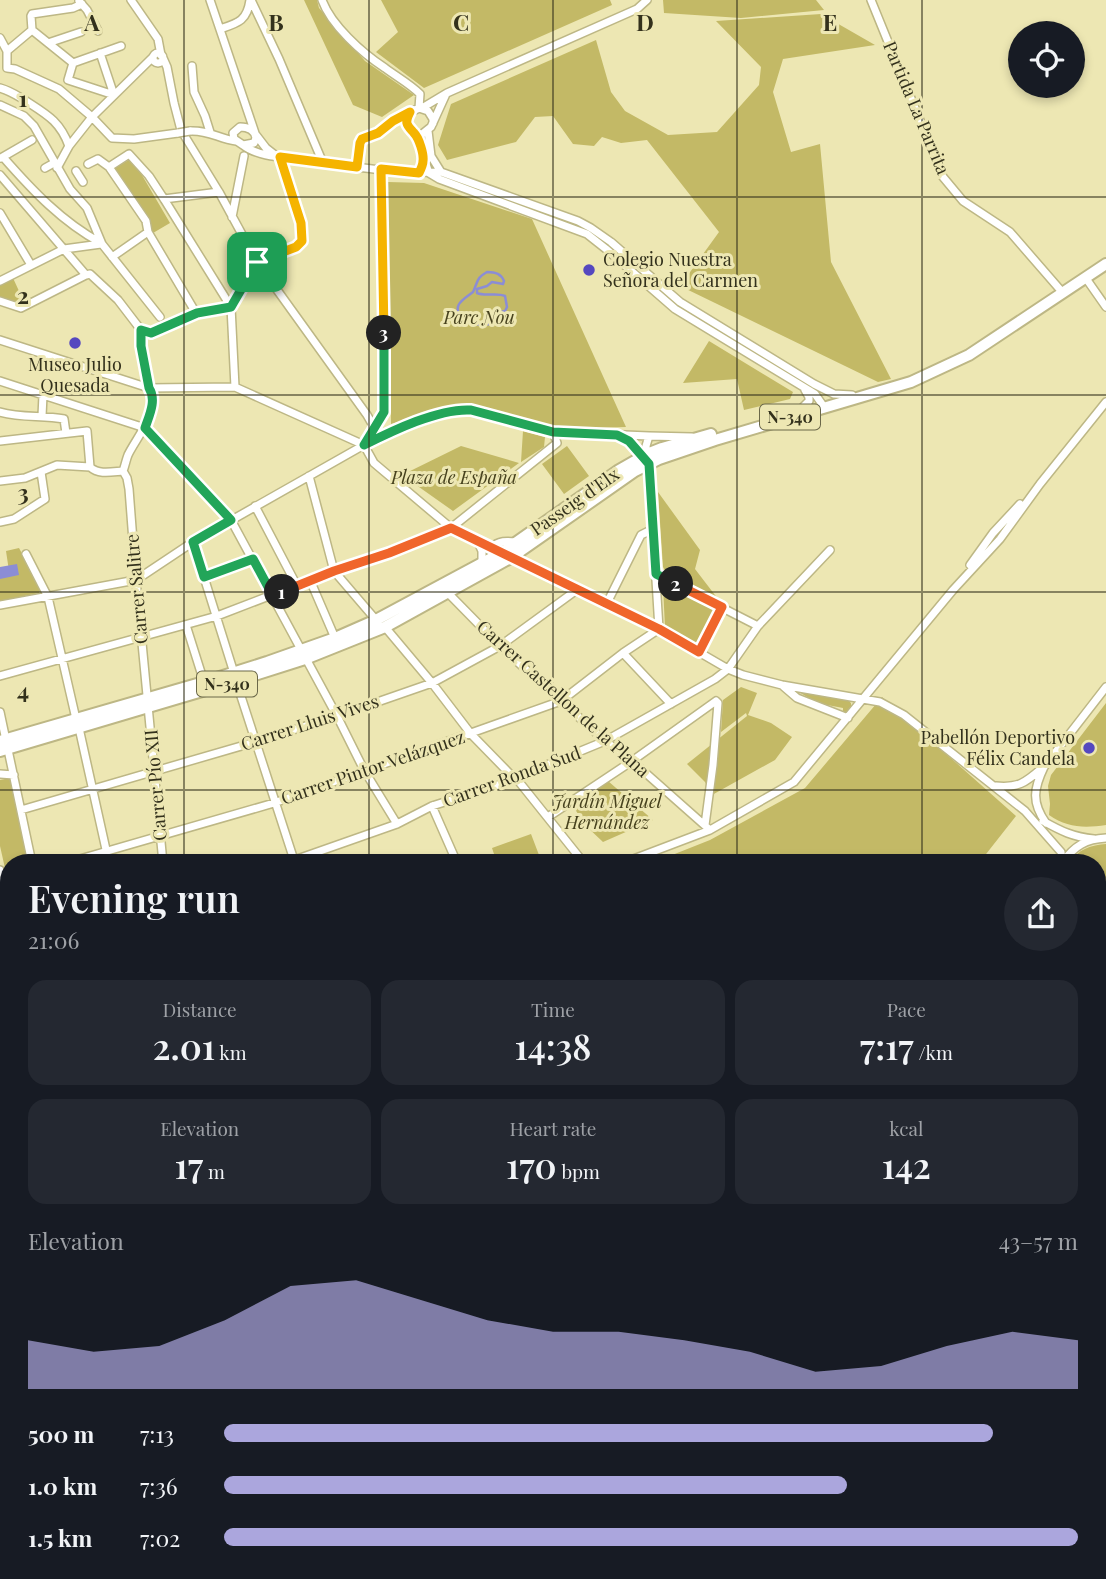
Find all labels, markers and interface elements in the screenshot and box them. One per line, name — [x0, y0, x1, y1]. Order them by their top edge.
text: A — [83, 6, 100, 37]
text: B — [268, 6, 284, 37]
text: C — [453, 6, 469, 37]
text: D — [636, 6, 654, 37]
text: E — [823, 6, 837, 37]
map controls — [1008, 21, 1085, 98]
button: locate — [1008, 21, 1085, 98]
street label: Partida La Parrita — [878, 37, 956, 178]
text: 1 — [19, 82, 28, 113]
pin — [227, 232, 287, 292]
icon: arrive — [238, 243, 276, 281]
place label: Colegio Nuestra Señora del Carmen — [603, 247, 758, 292]
marker: Colegio Nuestra Señora del Carmen — [581, 262, 597, 278]
text: 2 — [17, 279, 29, 310]
park label: Parc Nou — [442, 305, 515, 329]
pin: 3 — [366, 316, 402, 350]
text: 3 — [379, 319, 388, 345]
marker: Museo Julio Quesada — [67, 335, 83, 351]
place label: Museo Julio Quesada — [28, 352, 122, 397]
road number: N-340 — [760, 404, 820, 430]
street label: Passeig d'Elx — [525, 461, 624, 541]
park label: Plaza de España — [390, 465, 517, 489]
text: 3 — [17, 476, 29, 507]
street label: Carrer Salitre — [119, 533, 153, 645]
pin: 2 — [658, 566, 694, 602]
text: 2 — [671, 570, 680, 596]
pin: 1 — [264, 574, 300, 610]
text: 1 — [278, 578, 285, 604]
street label: Carrer Castellon de la Plana — [472, 614, 655, 782]
road number: N-340 — [197, 671, 257, 696]
text: 4 — [17, 674, 29, 705]
street label: Carrer Lluis Vives — [238, 688, 382, 756]
street label: Carrer Pintor Velázquez — [278, 724, 468, 810]
place label: Pabellón Deportivo Félix Candela — [921, 725, 1075, 770]
street label: Carrer Pío XII — [138, 728, 172, 842]
street label: Carrer Ronda Sud — [440, 740, 584, 812]
marker: Pabellón Deportivo Félix Candela — [1081, 740, 1097, 756]
park label: Jardín Miguel Hernández — [552, 789, 663, 834]
text: Evening run — [28, 872, 240, 923]
button: share — [1004, 877, 1078, 951]
text: 21:06 — [28, 924, 79, 955]
text: Distance — [163, 996, 237, 1022]
text: Time — [531, 996, 575, 1022]
text: Pace — [887, 996, 926, 1022]
text: 2.01 — [153, 1022, 215, 1069]
text: 14:38 — [515, 1022, 591, 1069]
text: 7:17 — [860, 1022, 914, 1069]
text: km — [215, 1039, 247, 1065]
text: /km — [914, 1039, 953, 1065]
text: Elevation — [160, 1115, 239, 1141]
text: Heart rate — [510, 1115, 596, 1141]
text: kcal — [889, 1115, 923, 1141]
text: 17 — [175, 1141, 203, 1188]
text: 170 — [506, 1141, 557, 1188]
text: 142 — [882, 1141, 931, 1188]
text: m — [203, 1158, 225, 1184]
text: bpm — [557, 1158, 600, 1184]
text: Elevation — [28, 1225, 124, 1256]
text: 43–57 m — [999, 1225, 1078, 1256]
text: 500 m — [28, 1418, 94, 1449]
text: 7:13 — [140, 1418, 174, 1449]
text: 1.0 km — [28, 1470, 97, 1501]
text: 7:36 — [140, 1470, 178, 1501]
text: 1.5 km — [28, 1522, 92, 1553]
text: 7:02 — [140, 1522, 180, 1553]

